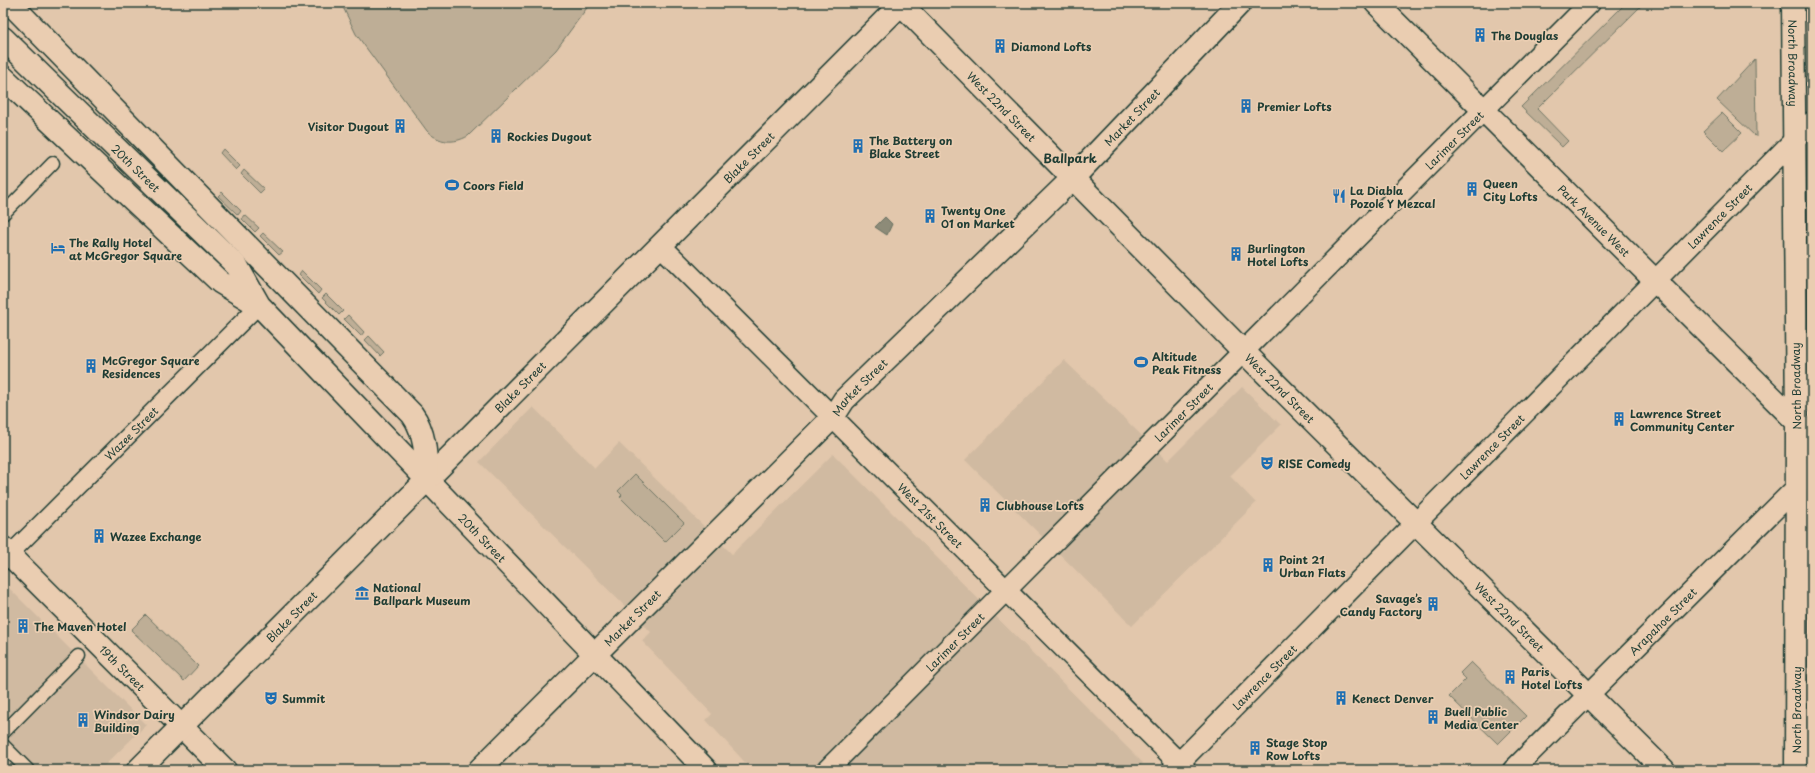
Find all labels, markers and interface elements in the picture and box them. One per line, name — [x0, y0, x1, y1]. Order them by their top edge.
street label: North Broadway — [1785, 19, 1802, 107]
building icon: The Douglas — [1472, 27, 1488, 43]
place label: The Douglas — [1491, 27, 1558, 44]
building icon: Diamond Lofts — [992, 38, 1008, 54]
place label: Diamond Lofts — [1011, 38, 1092, 55]
street label: West 22nd Street — [963, 67, 1041, 146]
street label: Market Street — [1100, 83, 1164, 149]
building icon: Premier Lofts — [1238, 98, 1254, 114]
place label: Premier Lofts — [1257, 98, 1332, 115]
street label: Larimer Street — [1421, 106, 1488, 173]
place label: Visitor Dugout — [308, 118, 389, 135]
building icon: Visitor Dugout — [392, 118, 408, 134]
street label: Blake Street — [719, 127, 778, 187]
building icon: Rockies Dugout — [488, 128, 504, 144]
place label: Rockies Dugout — [507, 128, 592, 145]
place label: The Battery on Blake Street — [869, 132, 953, 162]
building icon: The Battery on Blake Street — [850, 138, 866, 154]
street label: 20th Street — [108, 140, 165, 196]
district label: Ballpark — [1043, 149, 1097, 167]
place label: Queen City Lofts — [1483, 175, 1538, 205]
sports icon: Coors Field — [444, 177, 460, 193]
place label: Coors Field — [463, 177, 524, 194]
street label: Lawrence Street — [1683, 179, 1756, 252]
street label: Park Avenue West — [1554, 180, 1635, 261]
building icon: Queen City Lofts — [1464, 181, 1480, 197]
place label: La Diabla Pozole Y Mezcal — [1350, 182, 1435, 212]
restaurant icon: La Diabla Pozole Y Mezcal — [1331, 188, 1347, 204]
place label: Twenty One 01 on Market — [941, 202, 1015, 232]
building icon: Twenty One 01 on Market — [922, 208, 938, 224]
place label: The Rally Hotel at McGregor Square — [69, 234, 182, 264]
hotel icon: The Rally Hotel at McGregor Square — [50, 240, 66, 256]
place label: Burlington Hotel Lofts — [1247, 240, 1309, 270]
building icon: Burlington Hotel Lofts — [1228, 246, 1244, 262]
street label: North Broadway — [1787, 342, 1805, 430]
place label: Altitude Peak Fitness — [1152, 348, 1222, 378]
street label: West 22nd Street — [1241, 349, 1319, 427]
place label: McGregor Square Residences — [102, 352, 200, 382]
street label: Market Street — [827, 354, 891, 419]
sports icon: Altitude Peak Fitness — [1133, 354, 1149, 370]
street label: Blake Street — [490, 357, 550, 416]
building icon: McGregor Square Residences — [83, 358, 99, 374]
street label: Larimer Street — [1150, 378, 1217, 445]
street label: Wazee Street — [100, 402, 162, 464]
place label: Lawrence Street Community Center — [1630, 405, 1735, 435]
street label: Lawrence Street — [1455, 409, 1528, 483]
building icon: Lawrence Street Community Center — [1611, 411, 1627, 427]
theatre icon: RISE Comedy — [1259, 455, 1275, 471]
place label: RISE Comedy — [1278, 455, 1351, 472]
street label: West 21st Street — [894, 479, 968, 552]
building icon: Clubhouse Lofts — [977, 497, 993, 513]
place label: Clubhouse Lofts — [996, 497, 1084, 514]
street label: 20th Street — [455, 509, 511, 566]
building icon: Wazee Exchange — [91, 528, 107, 544]
place label: Wazee Exchange — [110, 528, 201, 545]
place label: Point 21 Urban Flats — [1279, 551, 1346, 581]
building icon: Point 21 Urban Flats — [1260, 557, 1276, 573]
street label: West 22nd Street — [1471, 578, 1549, 656]
place label: National Ballpark Museum — [373, 579, 470, 609]
street label: Arapahoe Street — [1625, 583, 1701, 659]
museum icon: National Ballpark Museum — [354, 585, 370, 601]
street label: Market Street — [600, 585, 665, 650]
street label: Blake Street — [262, 586, 321, 646]
place label: Savage’s Candy Factory — [1340, 590, 1422, 620]
building icon: Savage’s Candy Factory — [1425, 596, 1441, 612]
street label: Larimer Street — [921, 608, 988, 675]
building icon: The Maven Hotel — [15, 618, 31, 634]
place label: The Maven Hotel — [34, 618, 126, 635]
street label: Lawrence Street — [1228, 640, 1301, 713]
street label: 19th Street — [96, 641, 150, 695]
place label: Paris Hotel Lofts — [1521, 663, 1583, 693]
street label: North Broadway — [1788, 666, 1805, 754]
building icon: Paris Hotel Lofts — [1502, 669, 1518, 685]
theatre icon: Summit — [263, 690, 279, 706]
place label: Summit — [282, 690, 326, 707]
building icon: Kenect Denver — [1333, 690, 1349, 706]
place label: Kenect Denver — [1352, 690, 1434, 707]
place label: Buell Public Media Center — [1444, 703, 1519, 733]
place label: Windsor Dairy Building — [94, 706, 175, 736]
building icon: Buell Public Media Center — [1425, 709, 1441, 725]
building icon: Windsor Dairy Building — [75, 712, 91, 728]
place label: Stage Stop Row Lofts — [1266, 734, 1328, 764]
building icon: Stage Stop Row Lofts — [1247, 740, 1263, 756]

